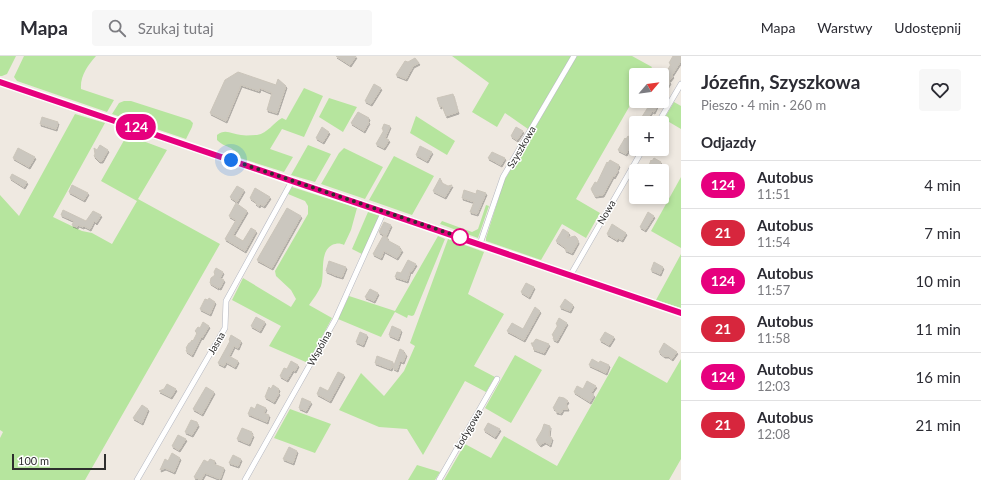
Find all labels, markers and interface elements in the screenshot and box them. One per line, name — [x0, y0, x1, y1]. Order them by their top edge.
search box — [92, 10, 372, 46]
text: Mapa — [20, 16, 68, 39]
icon: search — [106, 17, 128, 39]
text: Szukaj tutaj — [138, 19, 214, 37]
text: Mapa — [761, 19, 795, 36]
text: Warstwy — [817, 19, 872, 36]
text: Udostępnij — [894, 19, 961, 36]
north arrow — [629, 68, 669, 108]
map controls — [629, 68, 669, 204]
button: heart — [919, 69, 961, 111]
text: Józefin, Szyszkowa — [701, 70, 860, 93]
text: Pieszo · 4 min · 260 m — [701, 97, 826, 113]
line badge: 124 — [113, 114, 159, 140]
button: + — [629, 116, 669, 156]
text: 124 — [124, 118, 148, 135]
street label: Szyszkowa — [504, 124, 538, 170]
text: Odjazdy — [701, 133, 756, 151]
your location — [221, 150, 241, 170]
button: − — [629, 164, 669, 204]
text: Autobus — [757, 168, 813, 186]
text: 124 — [711, 176, 735, 193]
text: 4 min — [924, 176, 961, 194]
text: 11:51 — [757, 186, 790, 202]
street label: Nowa — [594, 198, 618, 226]
text: Autobus — [757, 216, 813, 234]
text: 21 — [715, 224, 731, 241]
text: 7 min — [924, 224, 961, 242]
unlabelled marker — [451, 228, 469, 246]
text: 11:54 — [757, 234, 790, 250]
text: Autobus — [757, 264, 813, 282]
text: 124 — [711, 272, 735, 289]
text: 10 min — [915, 272, 961, 290]
text: 11:57 — [757, 282, 790, 298]
text: Autobus — [757, 312, 813, 330]
text: 21 — [715, 320, 731, 337]
text: 11 min — [915, 320, 961, 338]
street label: Wspólna — [304, 328, 334, 368]
street label: Jasna — [205, 330, 227, 356]
text: 11:58 — [757, 330, 790, 346]
text: Autobus — [757, 360, 813, 378]
text: 124 — [711, 368, 735, 385]
text: 16 min — [915, 368, 961, 386]
text: 12:03 — [757, 378, 790, 394]
street label: Łodygowa — [452, 407, 484, 451]
text: Autobus — [757, 408, 813, 426]
text: 21 — [715, 416, 731, 433]
text: 21 min — [915, 416, 961, 434]
text: 12:08 — [757, 426, 790, 442]
scale bar — [12, 452, 106, 471]
text: 100 m — [18, 454, 49, 467]

